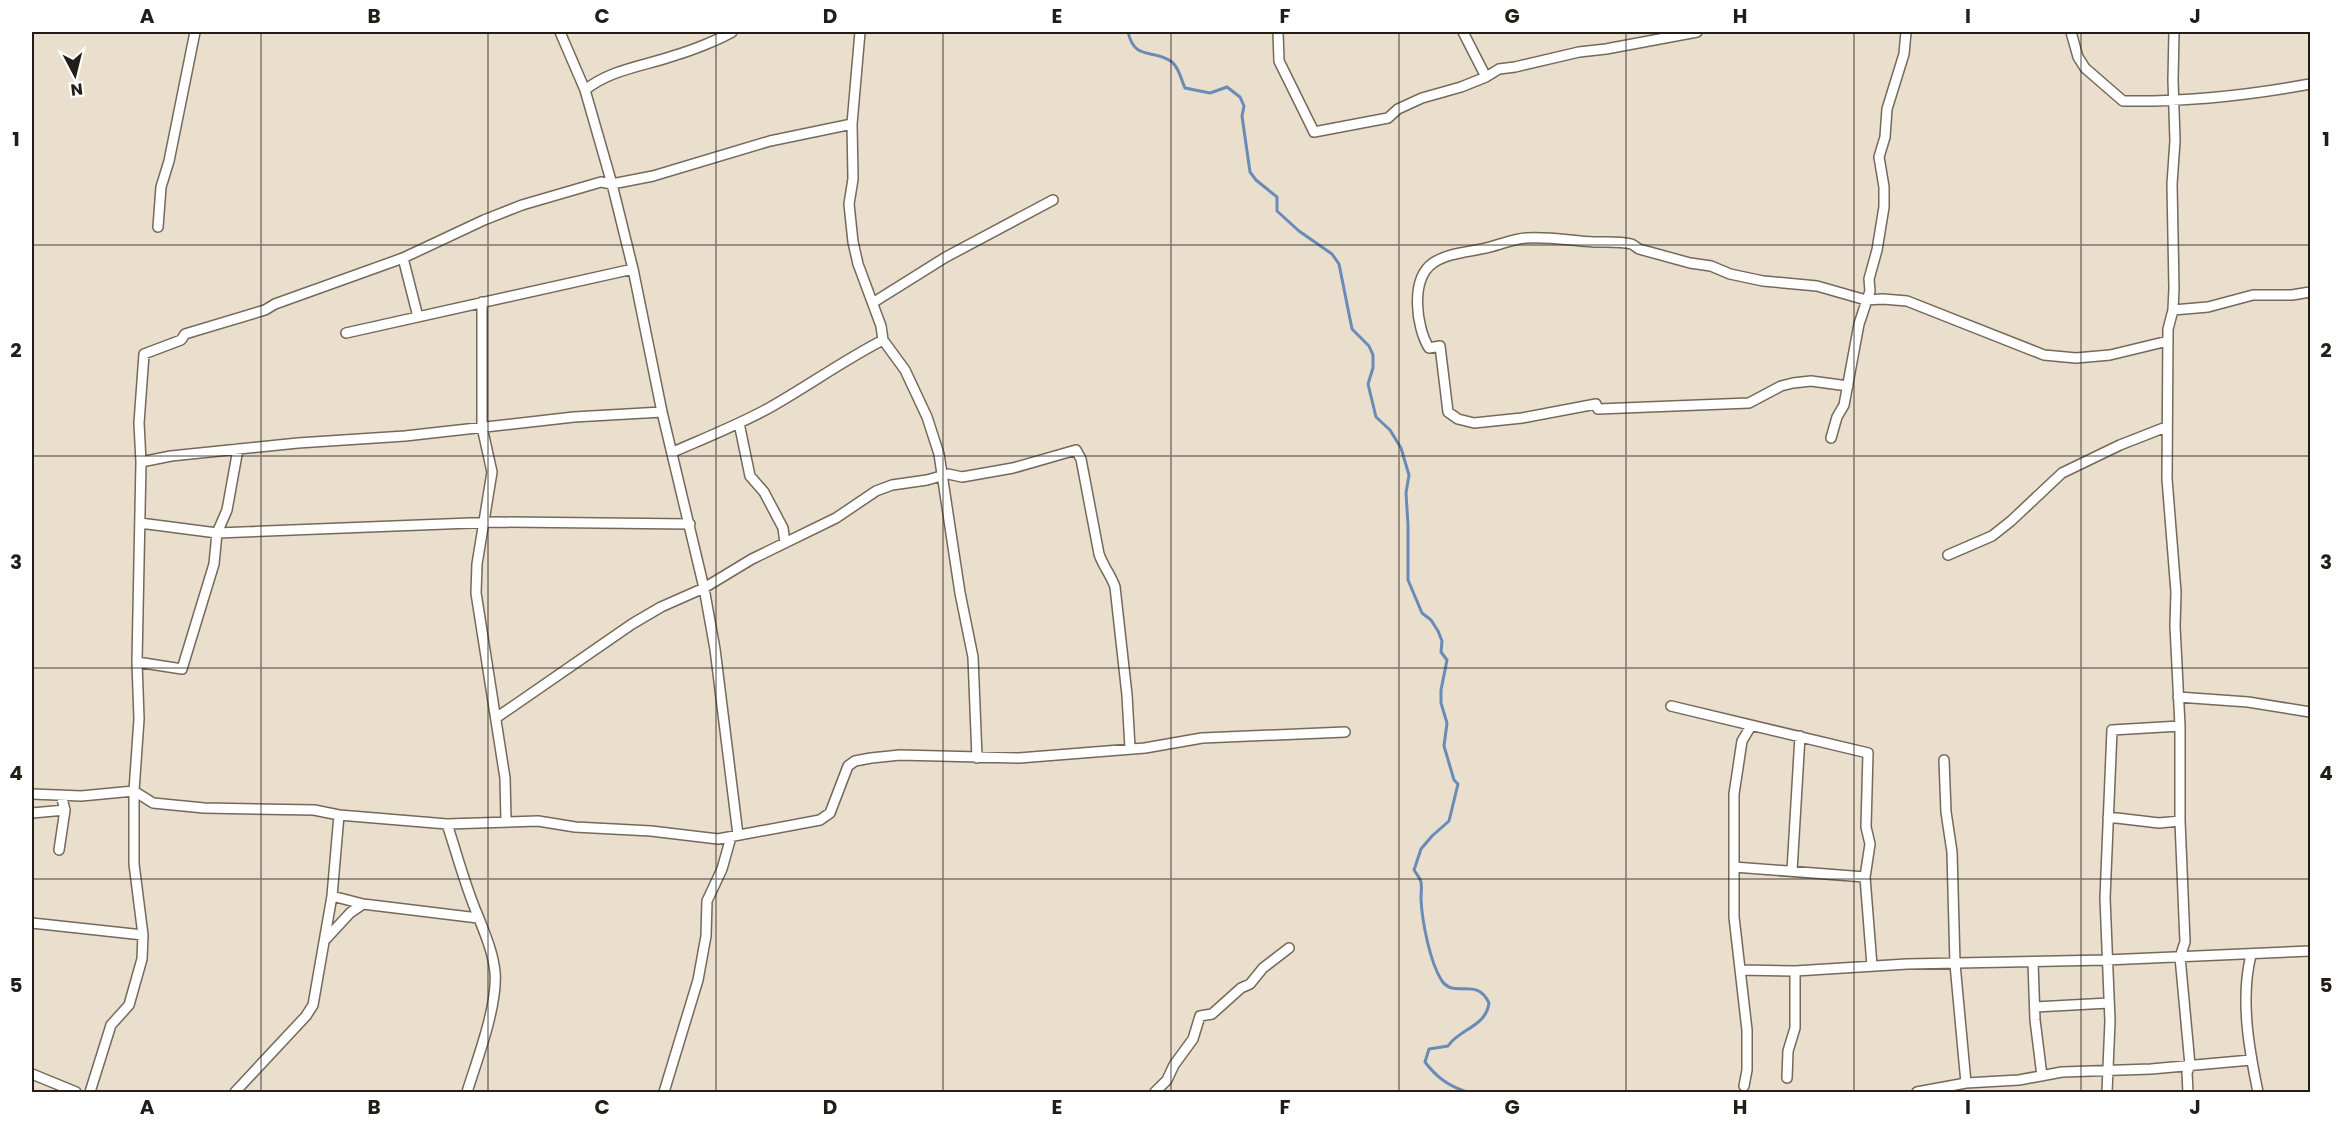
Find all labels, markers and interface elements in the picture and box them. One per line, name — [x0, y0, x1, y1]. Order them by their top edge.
text: A — [140, 2, 155, 30]
text: B — [367, 2, 381, 30]
text: C — [594, 2, 610, 30]
text: D — [823, 2, 837, 30]
text: E — [1052, 2, 1062, 30]
text: F — [1280, 2, 1291, 30]
text: G — [1504, 2, 1520, 30]
text: H — [1733, 2, 1747, 30]
text: I — [1965, 2, 1971, 30]
text: J — [2189, 2, 2201, 30]
north arrow — [45, 45, 105, 105]
text: N — [69, 77, 84, 102]
text: 1 — [12, 125, 20, 153]
text: 1 — [2322, 125, 2330, 153]
text: 2 — [10, 336, 22, 364]
text: 2 — [2320, 336, 2332, 364]
text: 3 — [10, 548, 22, 576]
text: 3 — [2320, 548, 2332, 576]
text: 4 — [9, 759, 23, 787]
text: 4 — [2319, 759, 2333, 787]
text: 5 — [10, 971, 23, 999]
text: 5 — [2320, 971, 2333, 999]
text: A — [140, 1093, 155, 1121]
text: B — [367, 1093, 381, 1121]
text: C — [594, 1093, 610, 1121]
text: D — [823, 1093, 837, 1121]
text: E — [1052, 1093, 1062, 1121]
text: F — [1280, 1093, 1291, 1121]
text: G — [1504, 1093, 1520, 1121]
text: H — [1733, 1093, 1747, 1121]
text: I — [1965, 1093, 1971, 1121]
text: J — [2189, 1093, 2201, 1121]

